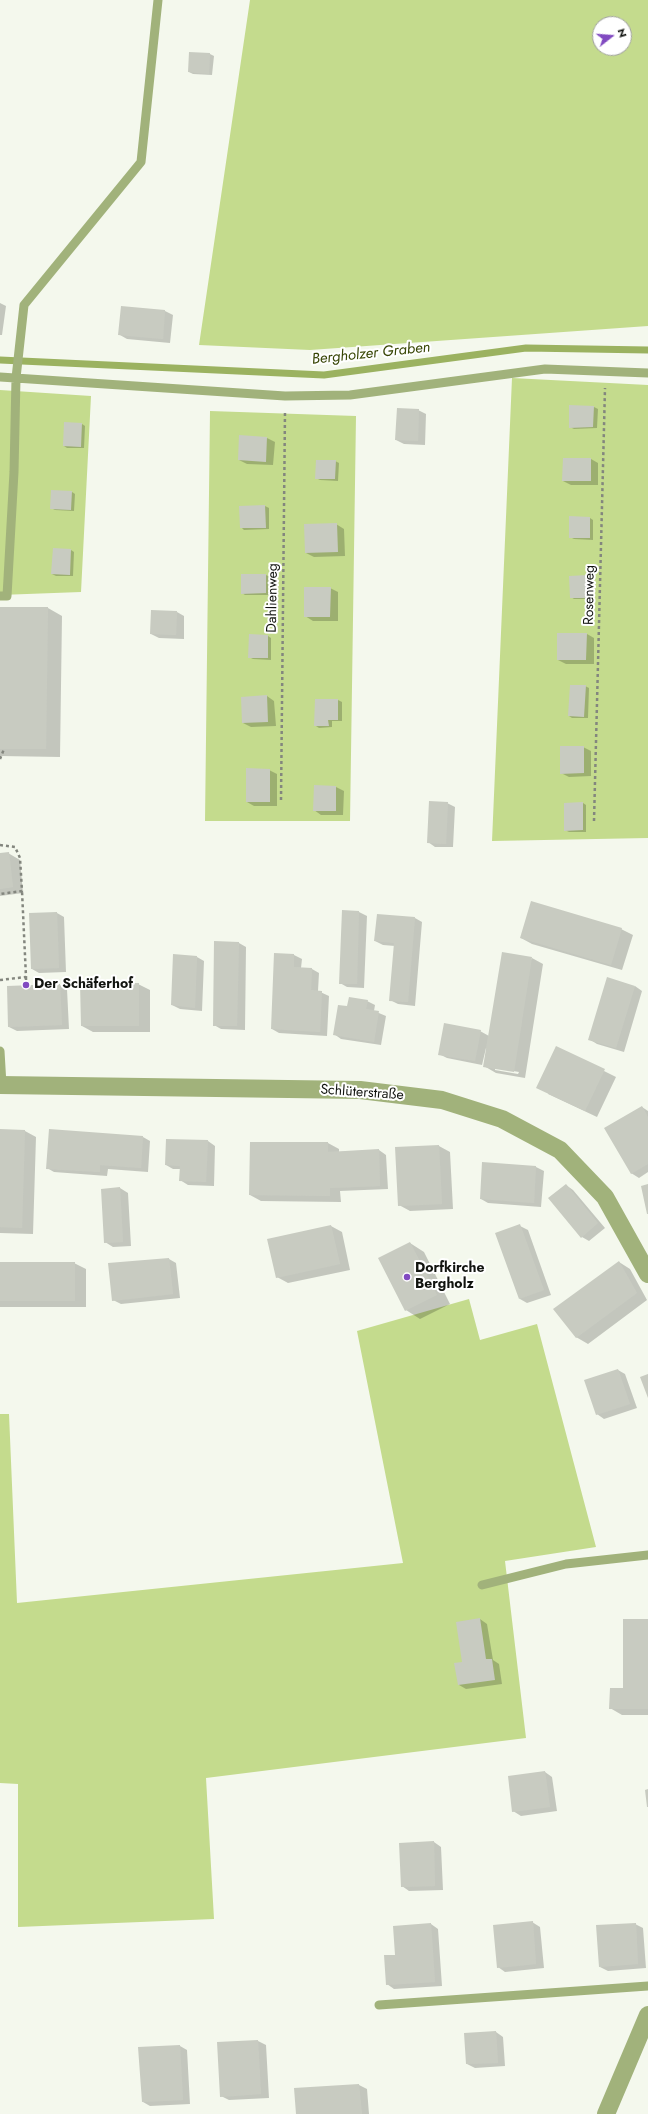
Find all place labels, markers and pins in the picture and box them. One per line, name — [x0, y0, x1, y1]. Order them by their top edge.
place label: Der Schäferhof — [34, 977, 133, 993]
marker: Der Schäferhof — [21, 980, 31, 990]
place label: Dorfkirche Bergholz — [415, 1261, 484, 1294]
marker: Dorfkirche Bergholz — [402, 1272, 412, 1282]

